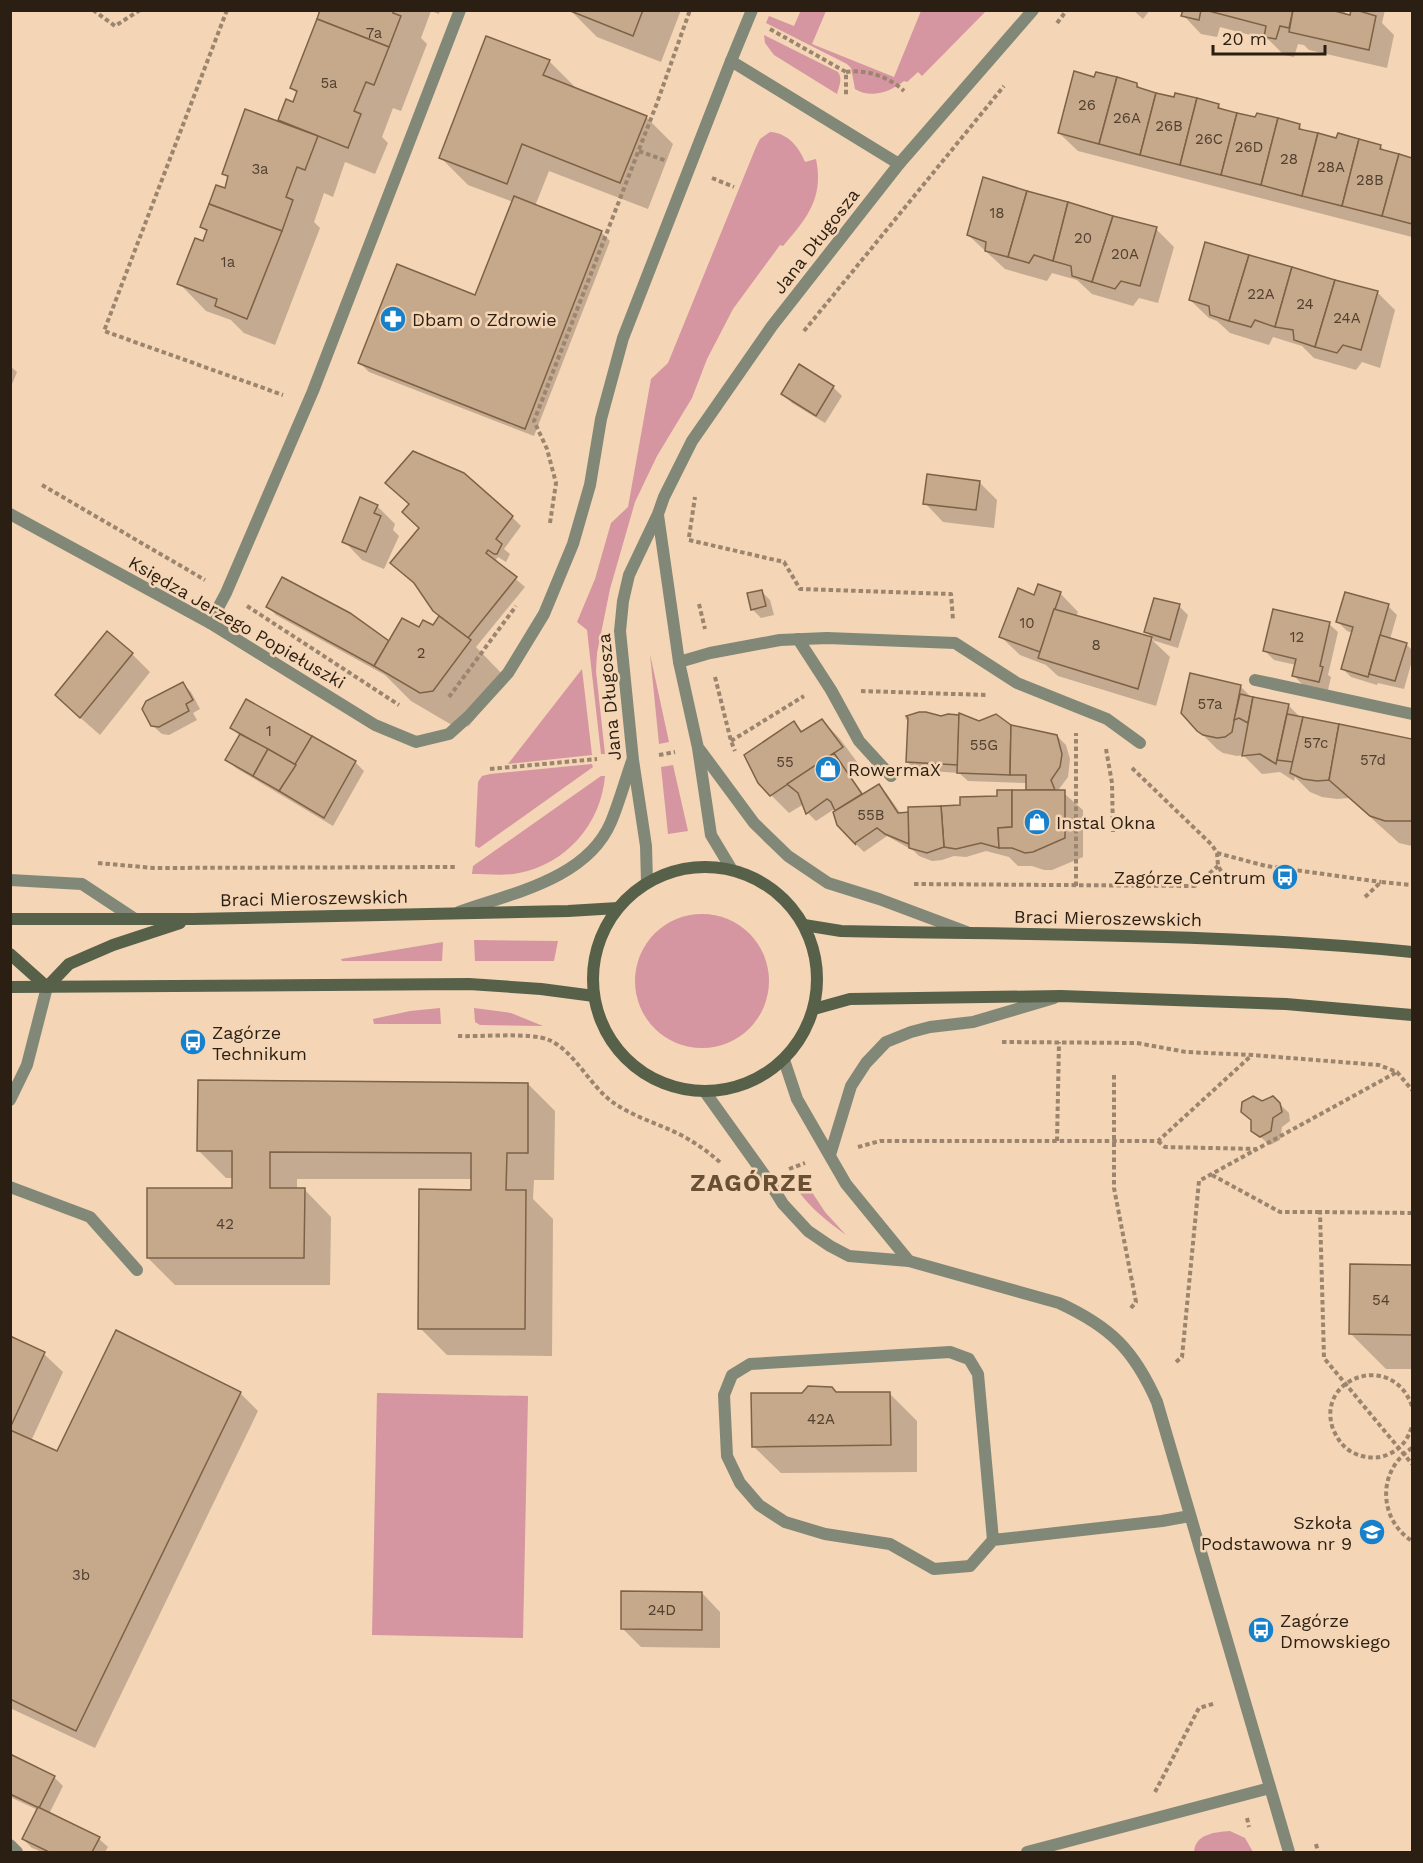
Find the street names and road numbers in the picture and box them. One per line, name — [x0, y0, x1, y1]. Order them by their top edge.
street label: Jana Długosza — [768, 184, 864, 298]
street label: Księdza Jerzego Popiełuszki — [125, 551, 349, 693]
street label: Jana Długosza — [593, 633, 625, 761]
street label: Braci Mieroszewskich — [220, 886, 408, 910]
street label: Braci Mieroszewskich — [1014, 906, 1202, 930]

